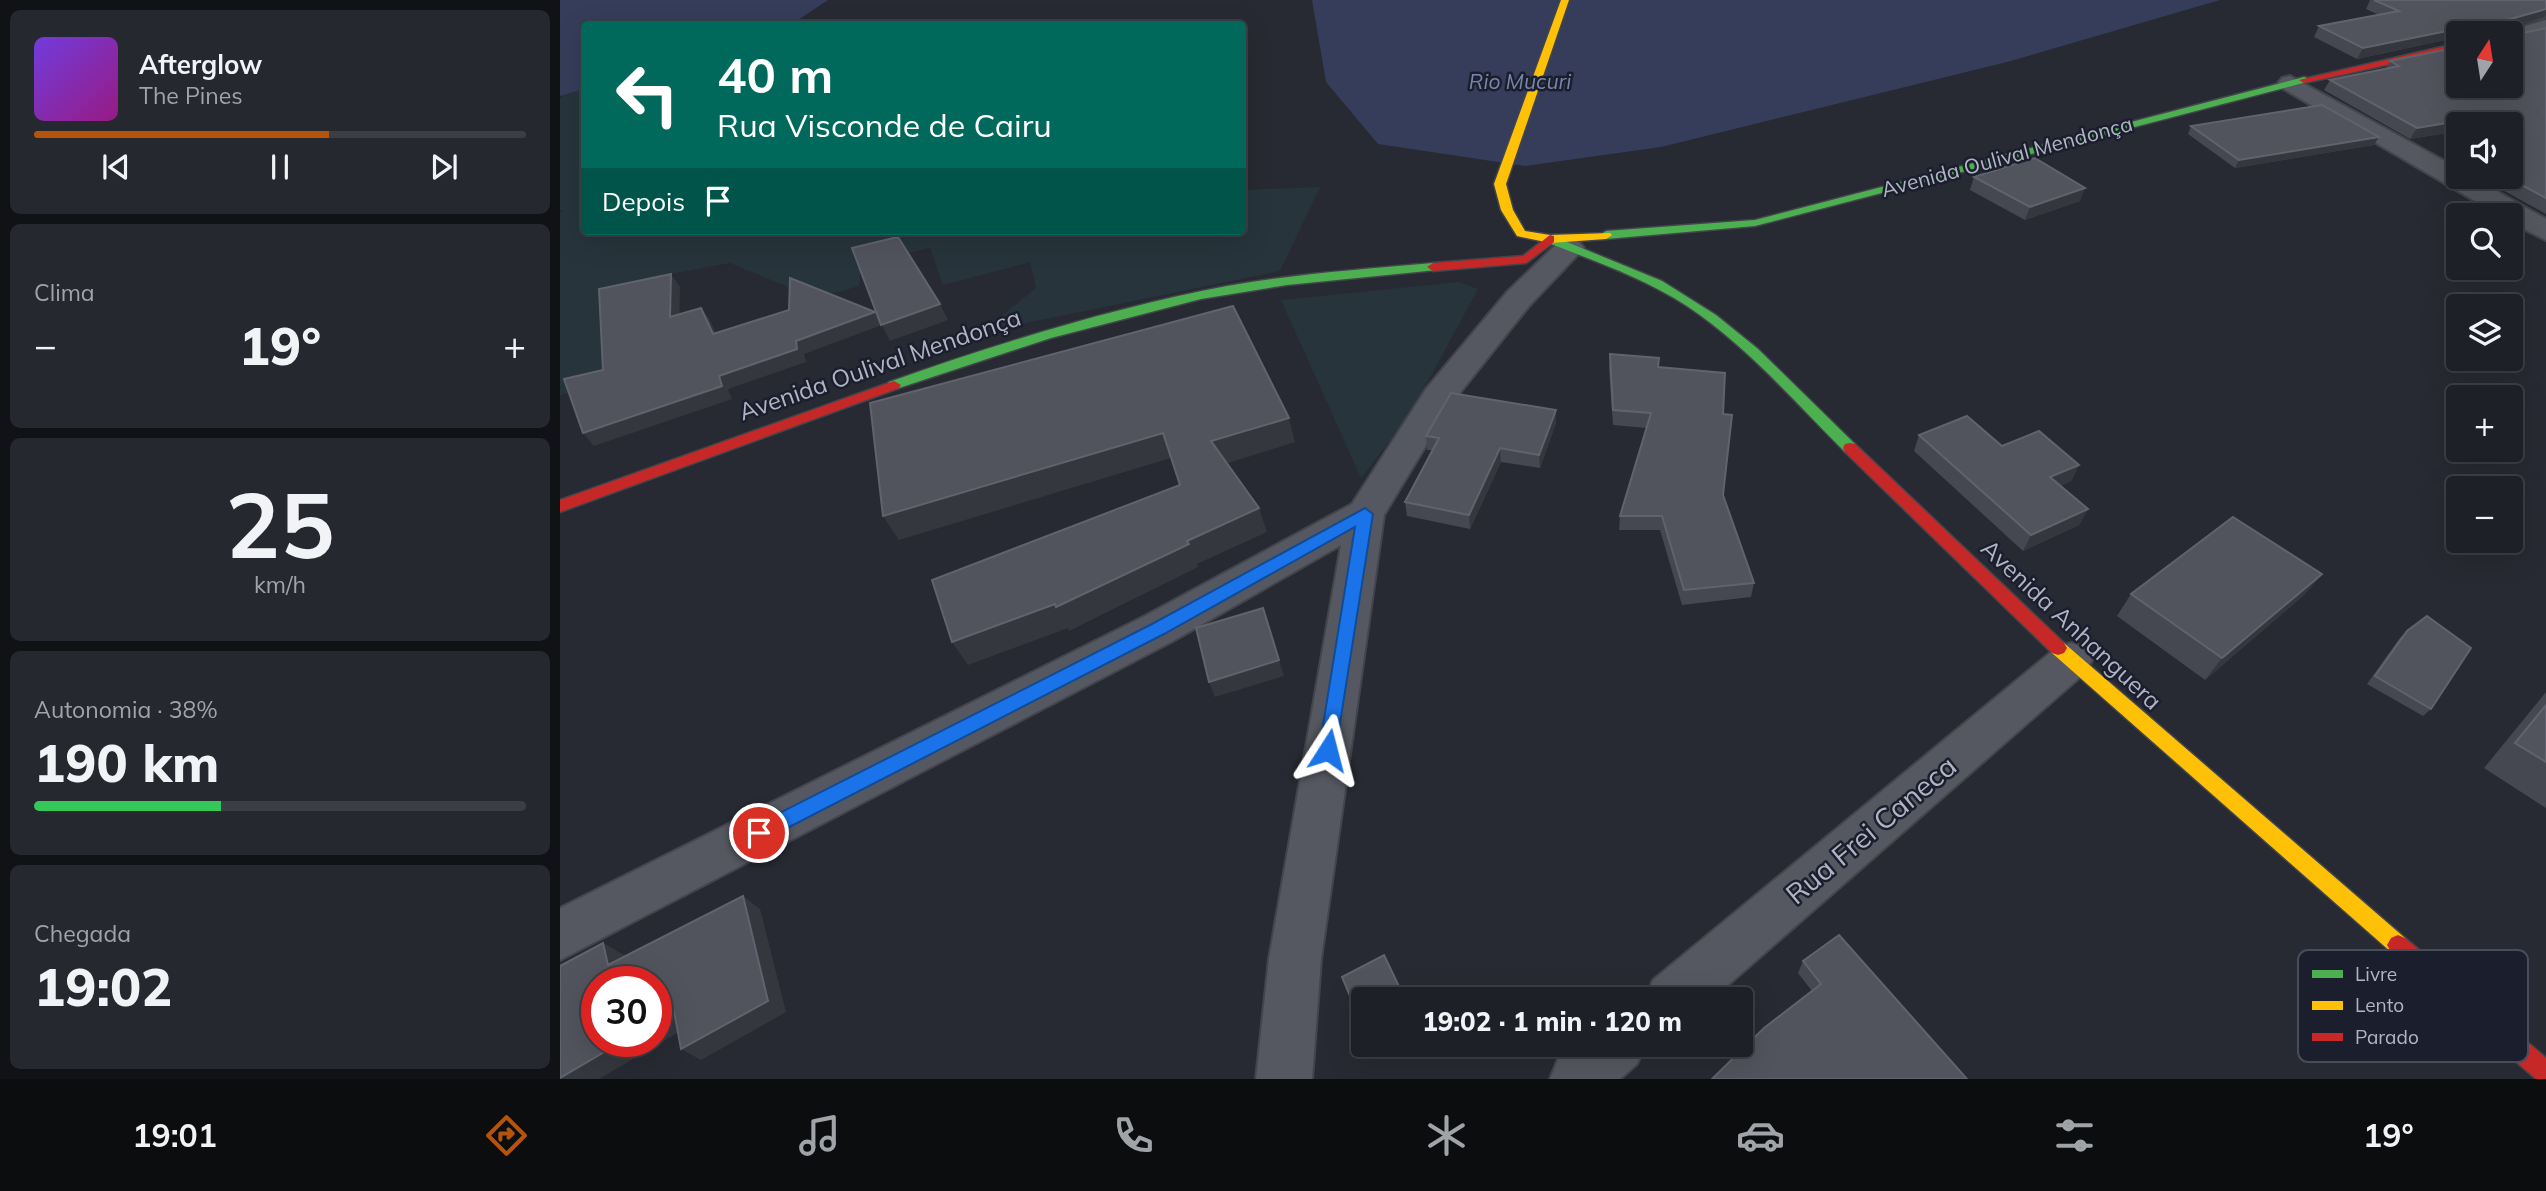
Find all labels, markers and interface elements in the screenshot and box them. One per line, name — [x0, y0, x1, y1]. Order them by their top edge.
north arrow — [2446, 21, 2524, 98]
map controls — [2446, 21, 2523, 553]
text: 40 m — [717, 44, 833, 105]
text: Afterglow — [139, 48, 262, 81]
icon: left — [602, 49, 693, 140]
water label: Rio Mucuri — [1469, 68, 1572, 94]
text: The Pines — [139, 81, 243, 110]
text: Rua Visconde de Cairu — [717, 105, 1052, 145]
street label: Avenida Oulival Mendonça — [1878, 110, 2135, 202]
button: sound — [2446, 112, 2523, 189]
icon: previous — [97, 148, 135, 186]
icon: pause — [261, 148, 299, 186]
icon: next — [425, 148, 463, 186]
icon: arrive — [699, 182, 737, 220]
text: Depois — [602, 185, 685, 218]
button: search — [2446, 203, 2523, 280]
text: Clima — [34, 278, 95, 307]
button: layers — [2446, 294, 2523, 371]
street label: Avenida Oulival Mendonça — [735, 302, 1025, 426]
text: 19° — [239, 313, 321, 378]
text: − — [34, 321, 57, 369]
text: + — [503, 321, 526, 369]
button: + — [2446, 385, 2523, 462]
text: 25 — [225, 467, 335, 581]
button: − — [2446, 476, 2523, 553]
street label: Avenida Anhanguera — [1975, 533, 2168, 716]
text: km/h — [254, 570, 306, 599]
text: Autonomia · 38% — [34, 695, 218, 724]
position arrow — [1291, 713, 1365, 787]
text: 190 km — [34, 730, 219, 795]
street label: Rua Frei Caneca — [1778, 748, 1963, 911]
pin — [729, 803, 789, 863]
icon: arrive — [740, 814, 778, 852]
text: Chegada — [34, 919, 131, 948]
legend — [2298, 950, 2528, 1062]
text: 19:02 — [34, 954, 172, 1019]
text: Livre — [2355, 962, 2397, 986]
speed limit sign: 30 — [581, 966, 672, 1057]
text: Lento — [2355, 993, 2404, 1017]
text: 19:02 · 1 min · 120 m — [1422, 1005, 1682, 1038]
text: Parado — [2355, 1025, 2419, 1049]
icon: directions — [482, 1111, 531, 1160]
icon: music — [795, 1111, 844, 1160]
icon: phone — [1109, 1111, 1158, 1160]
icon: climate — [1422, 1111, 1471, 1160]
icon: car — [1736, 1111, 1785, 1160]
icon: filters — [2050, 1111, 2099, 1160]
text: 19:01 — [132, 1115, 217, 1155]
text: 19° — [2363, 1115, 2414, 1155]

